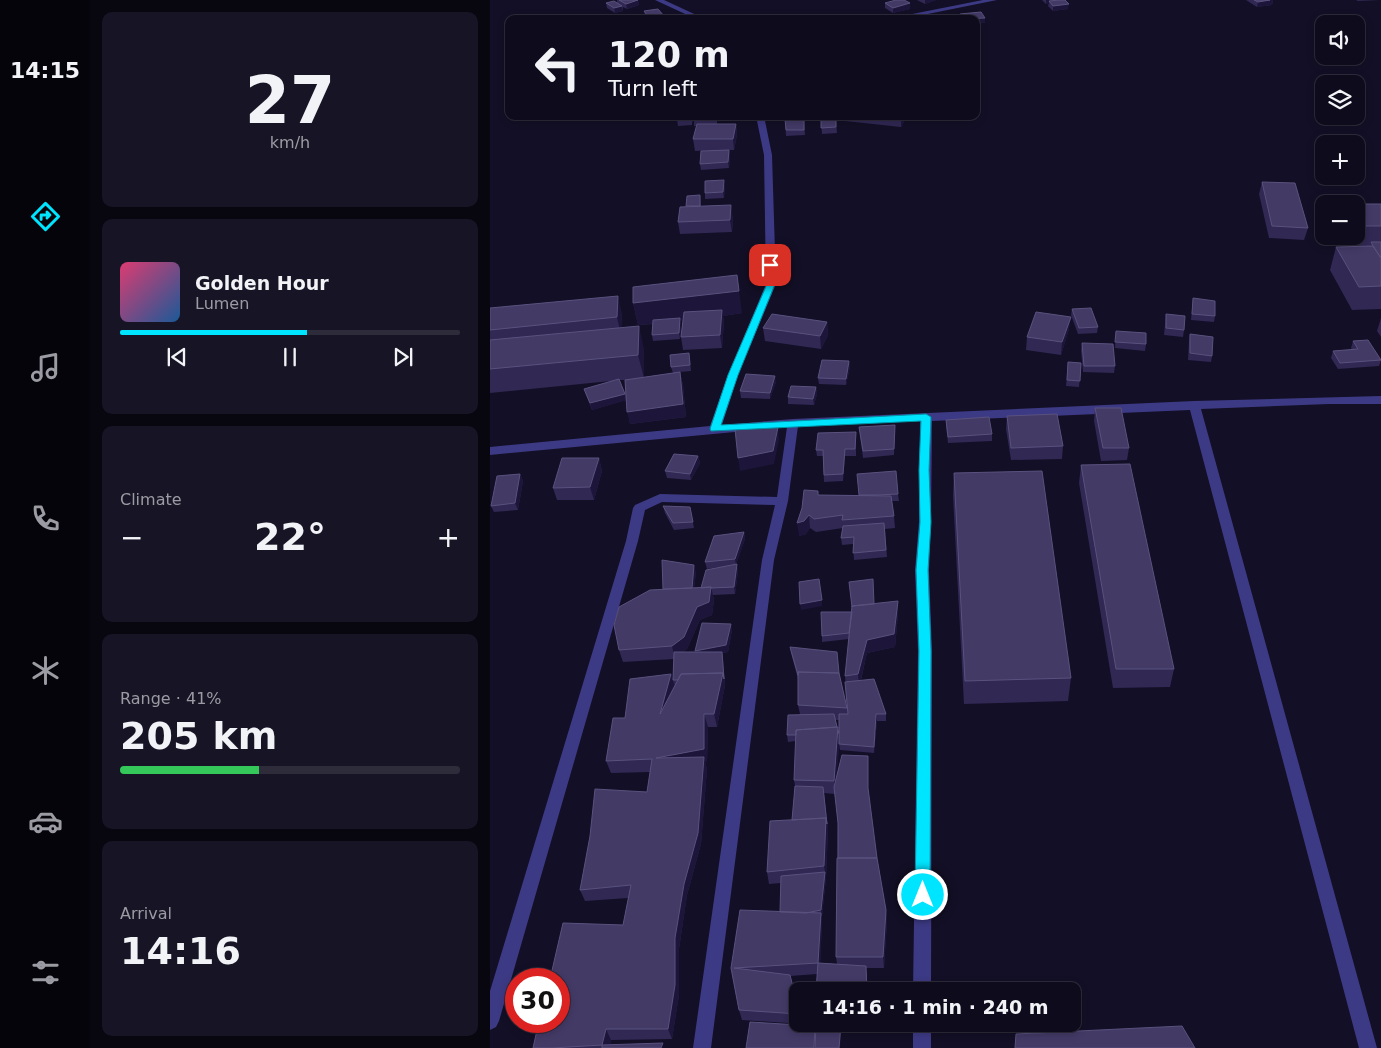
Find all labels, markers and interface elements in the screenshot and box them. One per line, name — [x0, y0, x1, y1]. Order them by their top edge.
map controls — [1315, 15, 1365, 245]
button: sound — [1315, 15, 1365, 65]
icon: left — [525, 35, 590, 100]
text: 120 m — [608, 35, 730, 75]
text: 14:15 — [10, 58, 80, 83]
text: 27 — [245, 63, 335, 138]
button: layers — [1315, 75, 1365, 125]
text: Turn left — [608, 76, 697, 101]
text: km/h — [270, 133, 310, 152]
button: + — [1315, 135, 1365, 185]
button: − — [1315, 195, 1365, 245]
icon: directions — [28, 199, 63, 234]
pin — [749, 244, 791, 286]
icon: arrive — [756, 251, 784, 279]
text: Golden Hour — [195, 272, 329, 294]
text: Lumen — [195, 294, 249, 313]
icon: previous — [163, 343, 191, 371]
icon: pause — [276, 343, 304, 371]
icon: next — [389, 343, 417, 371]
icon: music — [28, 350, 63, 385]
text: Climate — [120, 490, 182, 509]
icon: phone — [28, 501, 63, 536]
text: 22° — [254, 515, 326, 559]
text: − — [120, 521, 143, 554]
text: + — [437, 521, 460, 554]
icon: climate — [28, 653, 63, 688]
text: Range · 41% — [120, 689, 222, 708]
text: 205 km — [120, 714, 277, 758]
icon: car — [28, 804, 63, 839]
position arrow — [896, 868, 948, 920]
text: Arrival — [120, 904, 172, 923]
text: 14:16 — [120, 929, 241, 973]
icon: filters — [28, 955, 63, 990]
speed limit sign: 30 — [505, 968, 570, 1033]
text: 14:16 · 1 min · 240 m — [821, 996, 1049, 1018]

